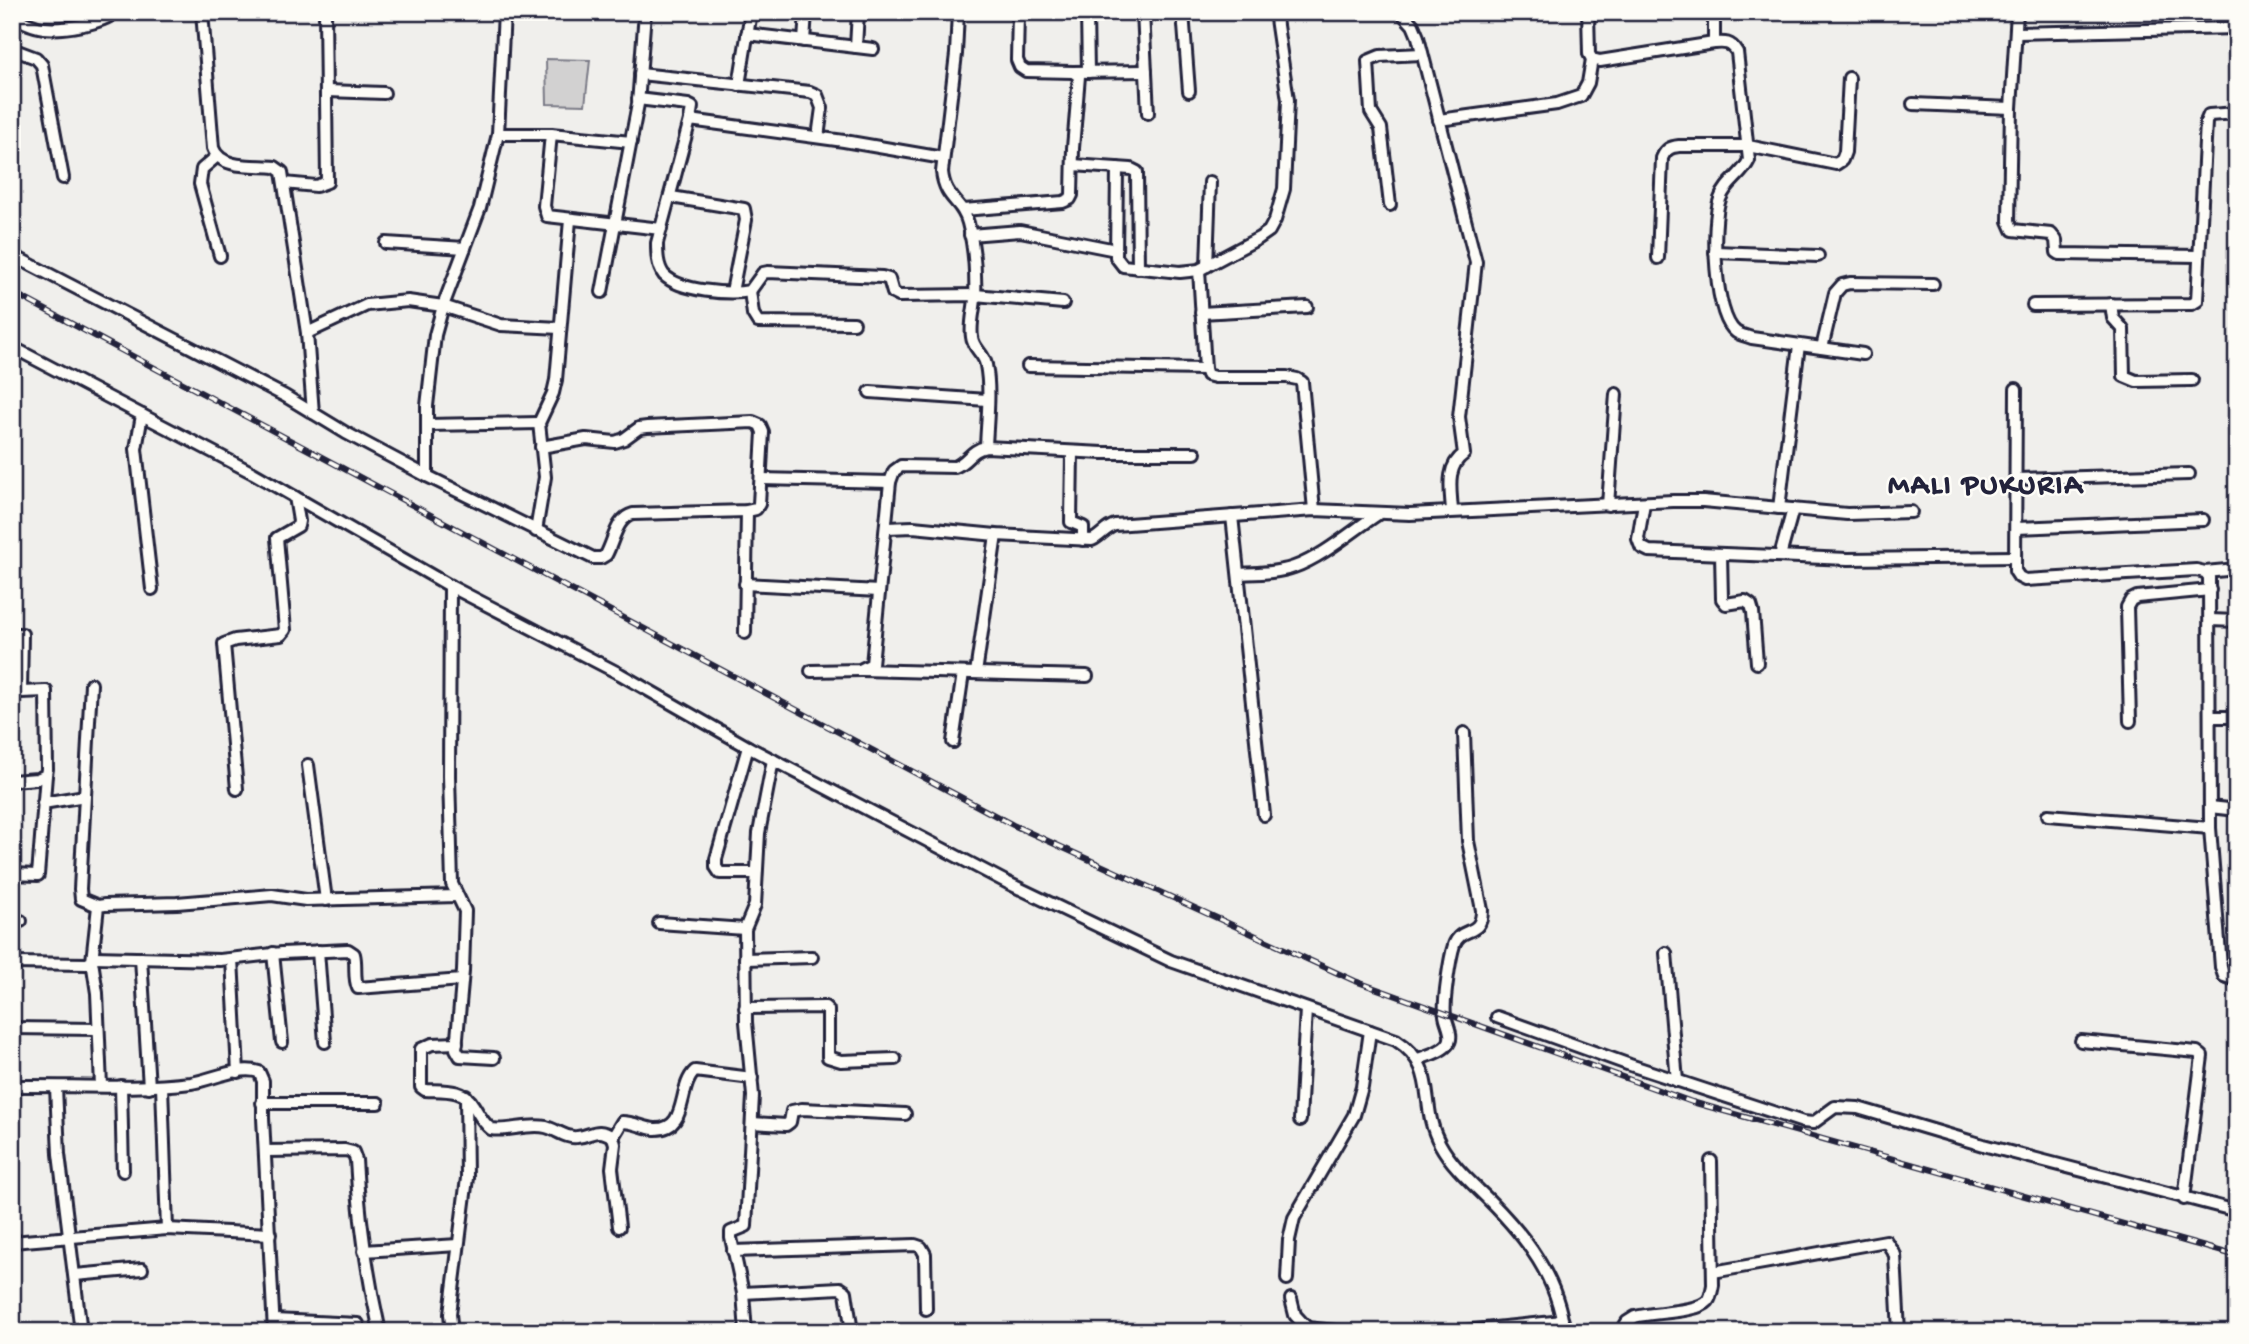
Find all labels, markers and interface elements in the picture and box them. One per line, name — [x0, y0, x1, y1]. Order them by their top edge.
district label: MALI PUKURIA — [1888, 470, 2084, 505]

